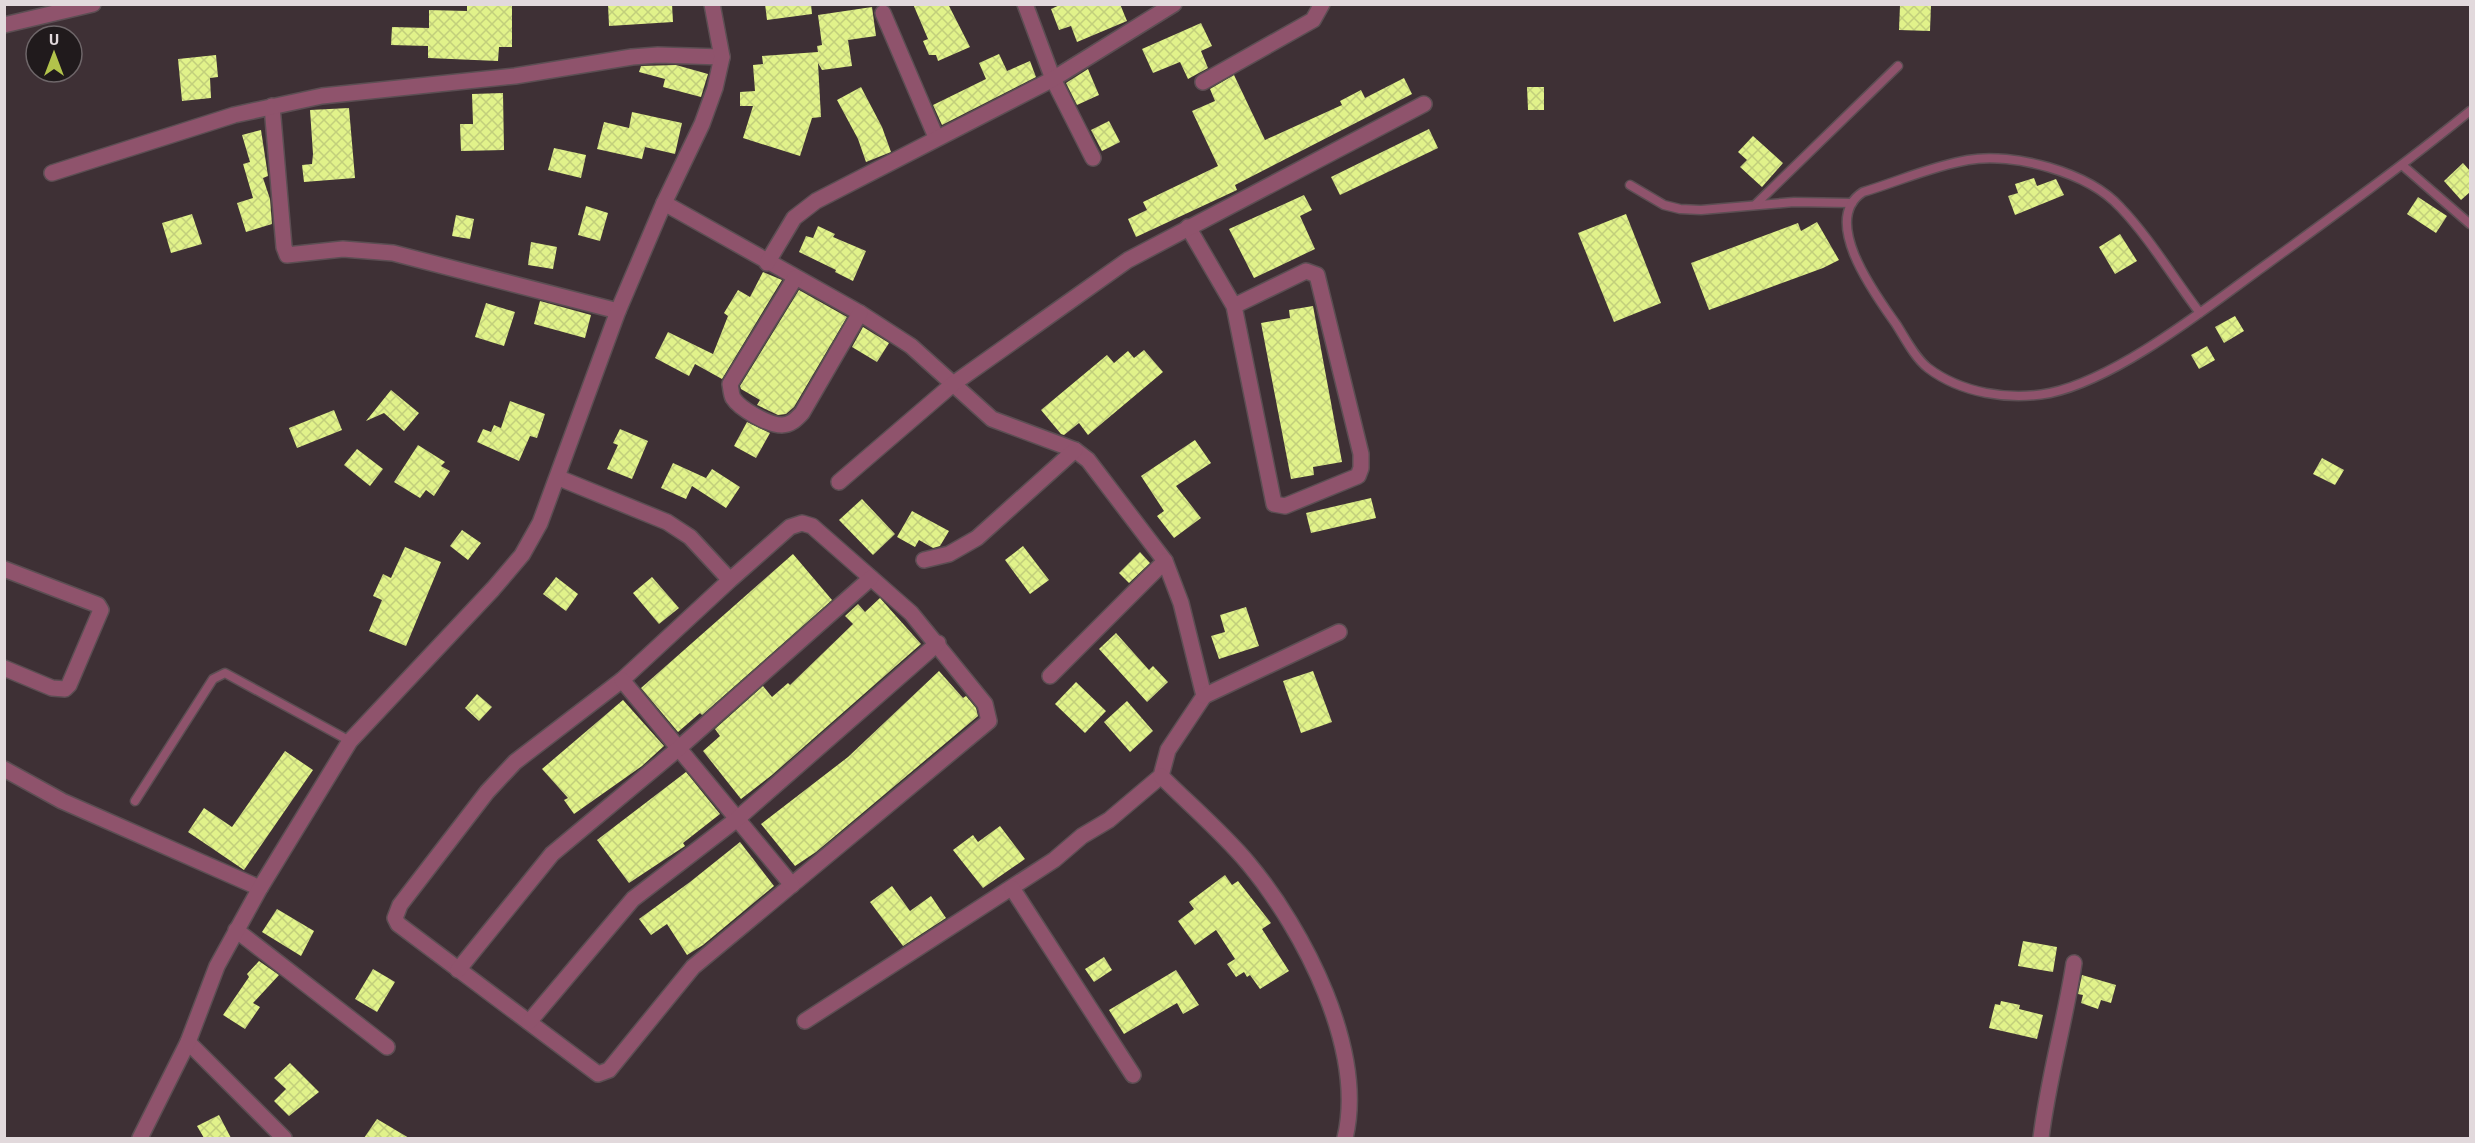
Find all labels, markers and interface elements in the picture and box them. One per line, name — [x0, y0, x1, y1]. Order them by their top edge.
north arrow — [24, 24, 84, 84]
text: U — [49, 29, 59, 48]

